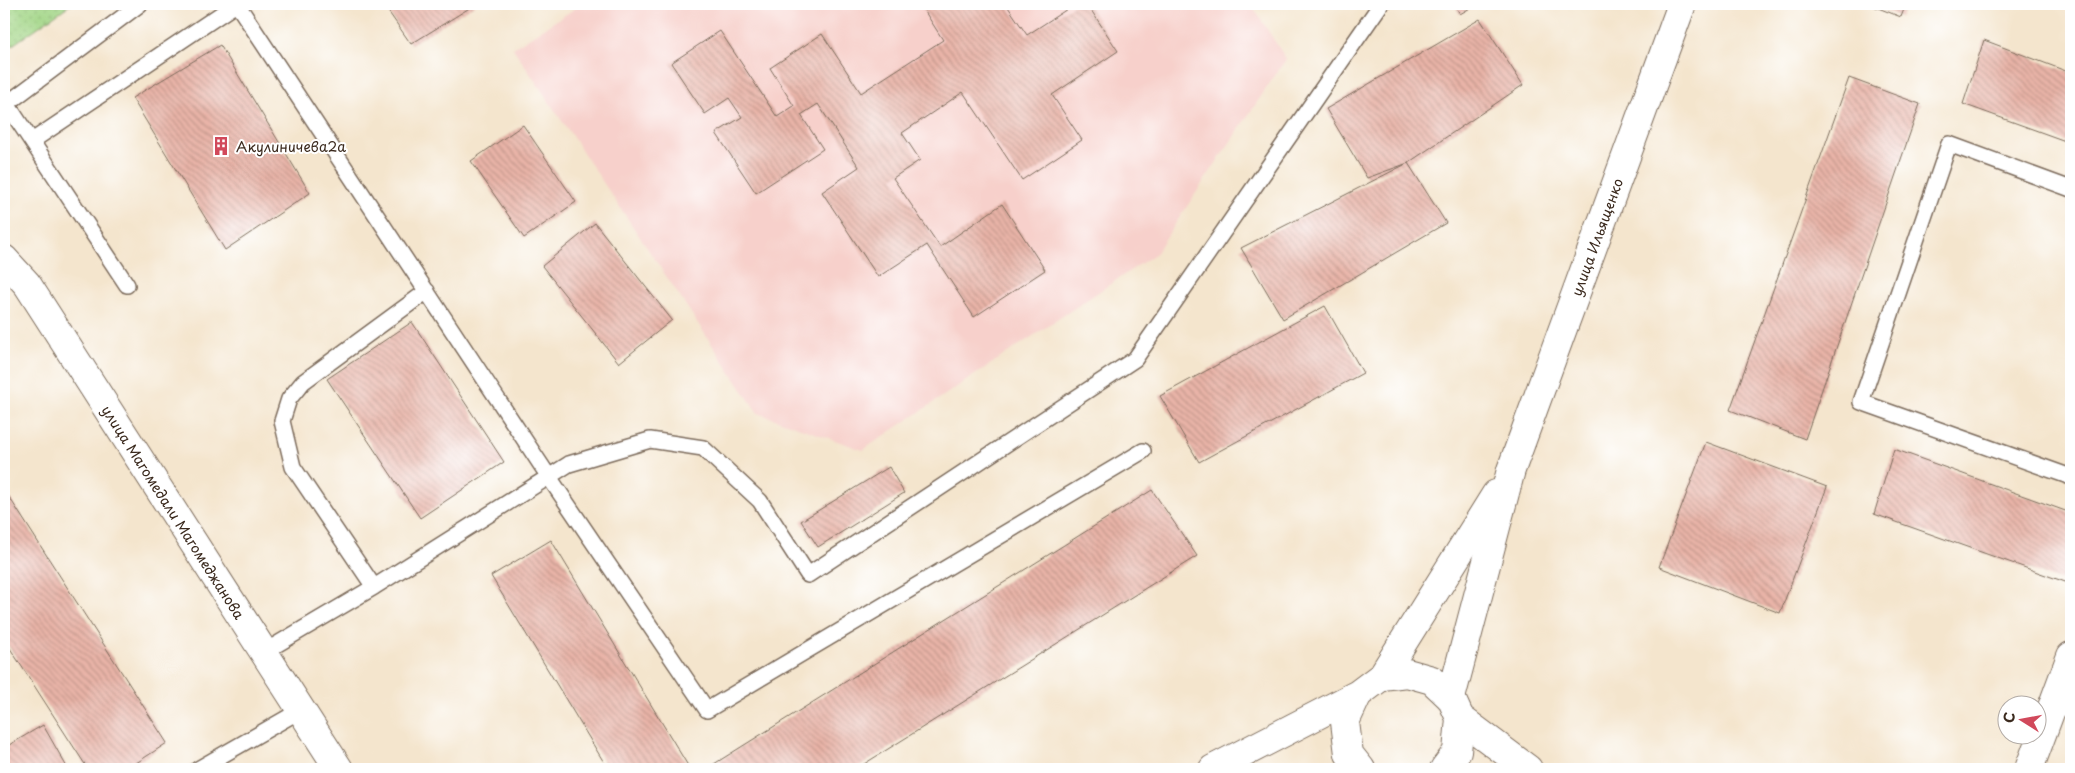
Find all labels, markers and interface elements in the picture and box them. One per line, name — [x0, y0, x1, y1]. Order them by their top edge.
building icon: Акулиничева2а — [210, 135, 232, 157]
place label: Акулиничева2а — [236, 136, 346, 157]
street label: улица Ильященко — [1565, 175, 1628, 299]
street label: улица Магомедали Магомеджанова — [97, 401, 250, 623]
north arrow — [1998, 696, 2048, 746]
text: С — [1997, 710, 2020, 725]

